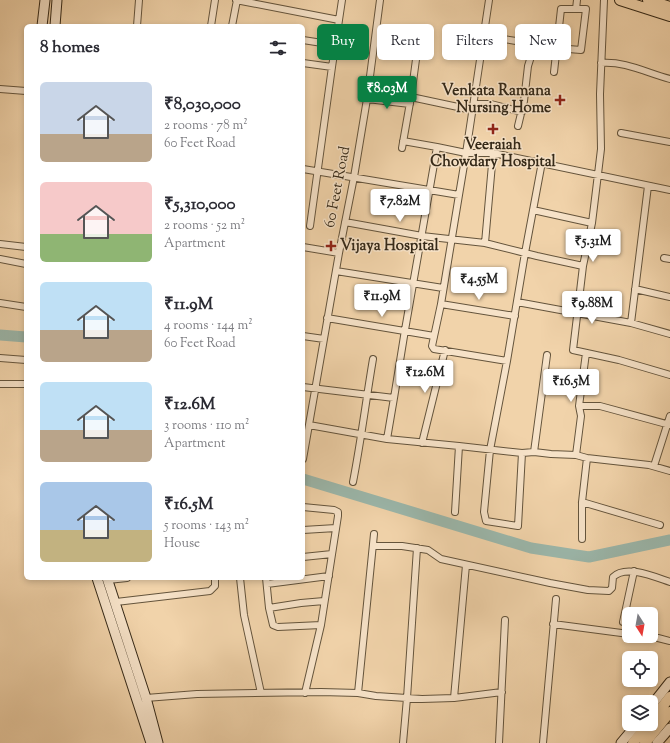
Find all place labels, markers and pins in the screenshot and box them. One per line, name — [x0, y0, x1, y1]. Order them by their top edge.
pin: ₹8.03M — [354, 76, 420, 110]
place label: Venkata Ramana Nursing Home — [442, 81, 551, 119]
marker: Venkata Ramana Nursing Home — [554, 94, 566, 106]
marker: Veeraiah Chowdary Hospital — [487, 123, 499, 135]
place label: Veeraiah Chowdary Hospital — [430, 135, 557, 173]
pin: ₹7.82M — [367, 189, 433, 223]
pin: ₹5.31M — [560, 229, 626, 263]
place label: Vijaya Hospital — [340, 236, 439, 257]
marker: Vijaya Hospital — [325, 240, 337, 252]
pin: ₹4.55M — [446, 267, 512, 301]
pin: ₹11.9M — [349, 284, 415, 318]
pin: ₹9.88M — [559, 291, 625, 325]
pin: ₹12.6M — [392, 360, 458, 394]
pin: ₹16.5M — [538, 369, 604, 403]

